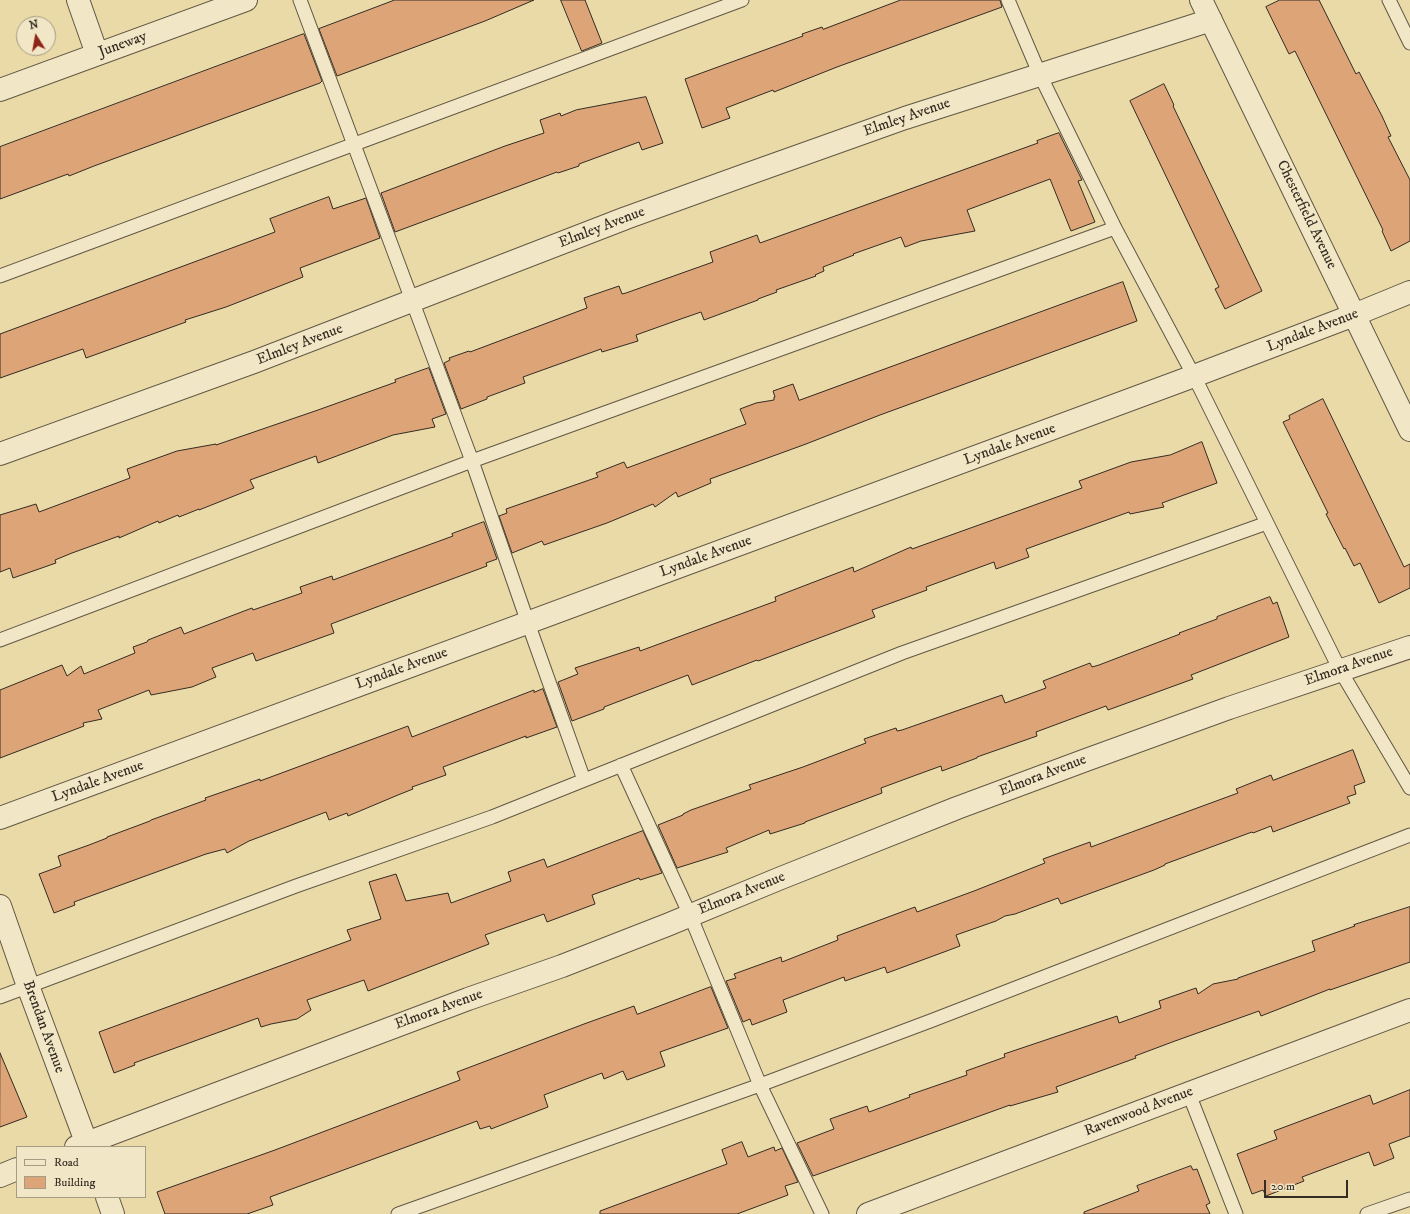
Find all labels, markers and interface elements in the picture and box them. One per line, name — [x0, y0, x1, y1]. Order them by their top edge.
north arrow — [16, 16, 56, 56]
text: N — [28, 17, 40, 33]
street label: Juneway — [96, 28, 150, 62]
street label: Elmley Avenue — [861, 95, 953, 141]
street label: Chesterfield Avenue — [1272, 158, 1340, 272]
street label: Elmley Avenue — [556, 203, 648, 253]
street label: Lyndale Avenue — [1265, 305, 1361, 357]
street label: Elmley Avenue — [254, 320, 346, 370]
street label: Lyndale Avenue — [962, 420, 1058, 470]
street label: Lyndale Avenue — [658, 532, 754, 582]
street label: Lyndale Avenue — [354, 644, 450, 694]
street label: Elmora Avenue — [1303, 644, 1395, 690]
street label: Elmora Avenue — [997, 751, 1089, 801]
street label: Lyndale Avenue — [50, 757, 146, 807]
street label: Elmora Avenue — [696, 868, 788, 920]
street label: Brendan Avenue — [18, 978, 68, 1076]
street label: Elmora Avenue — [393, 986, 485, 1034]
street label: Ravenwood Avenue — [1082, 1083, 1196, 1141]
legend — [16, 1146, 146, 1198]
text: Road — [54, 1155, 79, 1170]
scale bar — [1266, 1172, 1350, 1198]
text: Building — [54, 1175, 95, 1190]
text: 20 m — [1271, 1179, 1295, 1194]

